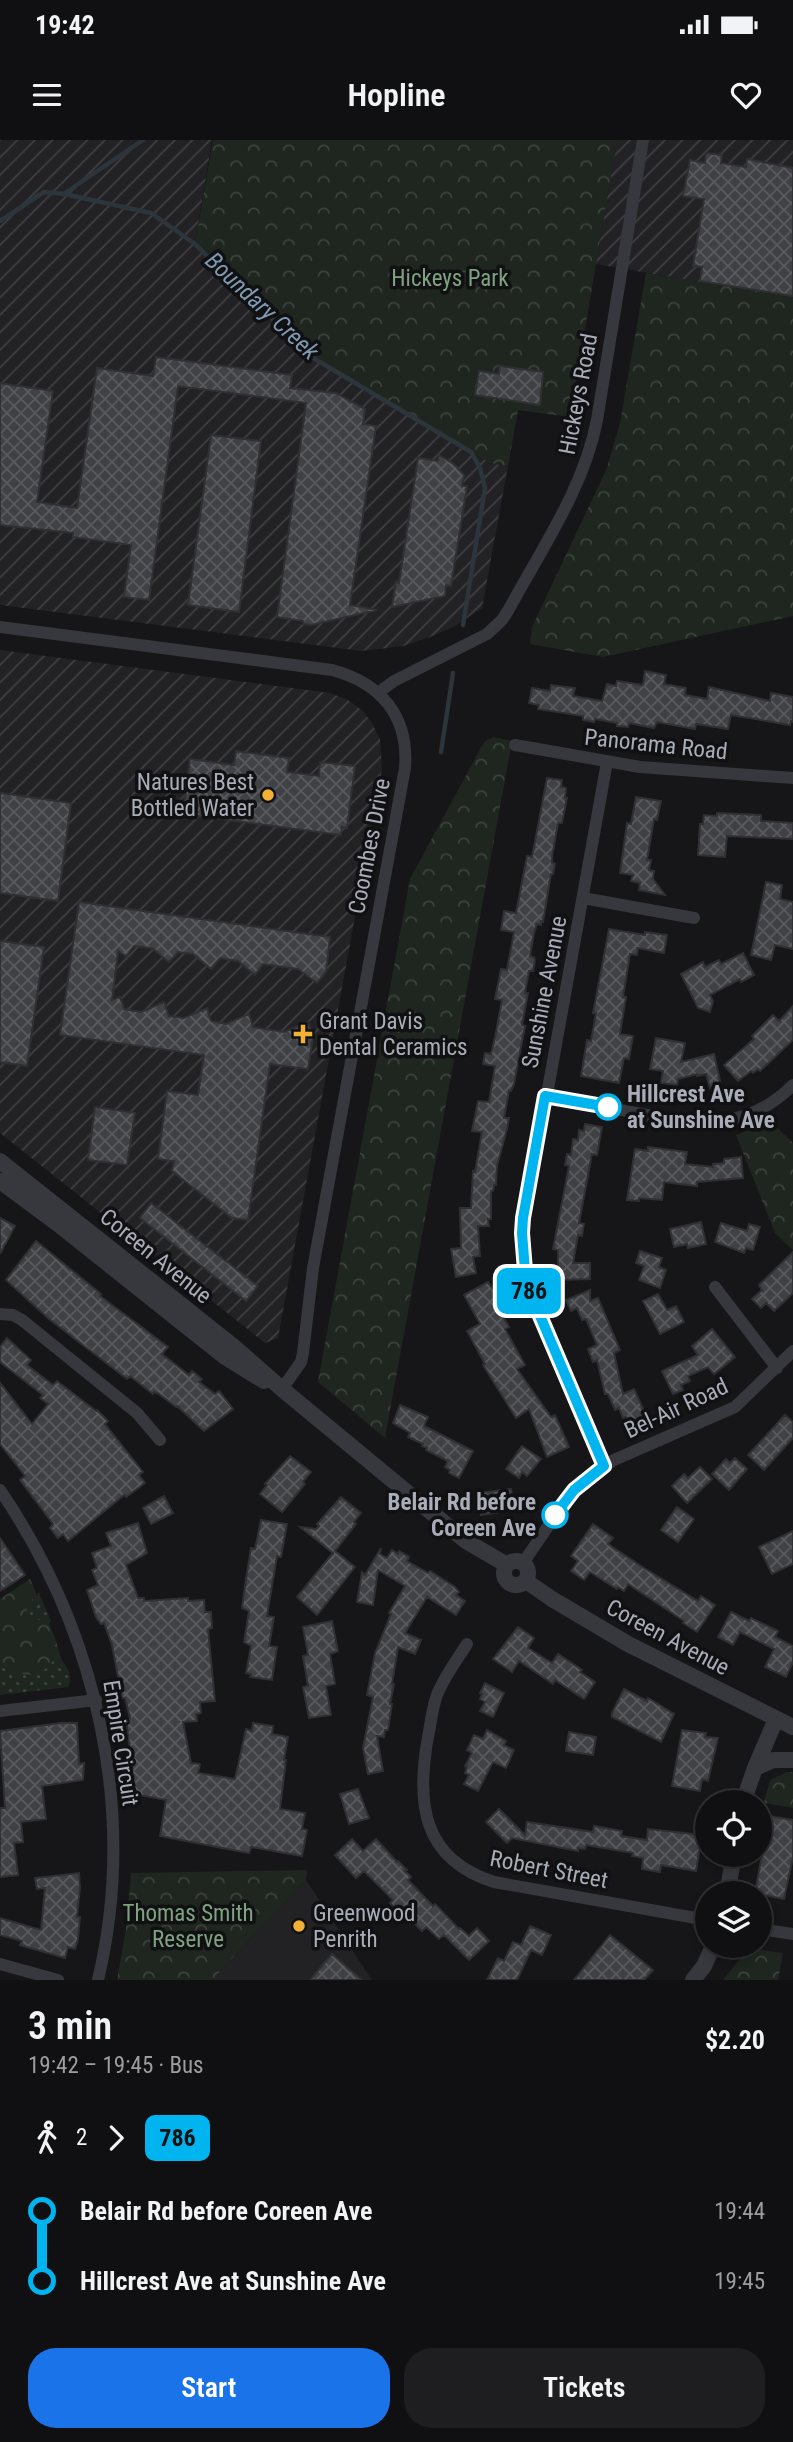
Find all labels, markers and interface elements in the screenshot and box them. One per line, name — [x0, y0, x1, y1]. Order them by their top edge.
text: 19:42 — [35, 10, 95, 40]
icon: menu — [28, 76, 66, 114]
text: Hopline — [347, 76, 446, 114]
icon: heart — [727, 76, 765, 114]
water label: Boundary Creek — [200, 247, 325, 366]
park label: Hickeys Park — [391, 265, 509, 292]
street label: Hickeys Road — [554, 331, 603, 457]
street label: Panorama Road — [583, 724, 729, 765]
place label: Natures Best Bottled Water — [131, 769, 254, 822]
street label: Coombes Drive — [343, 776, 396, 916]
marker: Natures Best Bottled Water — [260, 787, 276, 803]
street label: Sunshine Avenue — [517, 914, 572, 1070]
place label: Grant Davis Dental Ceramics — [319, 1008, 468, 1061]
marker: Grant Davis Dental Ceramics — [293, 1024, 313, 1044]
place label: Hillcrest Ave at Sunshine Ave — [627, 1081, 775, 1134]
marker: Hillcrest Ave at Sunshine Ave — [595, 1094, 621, 1120]
street label: Coreen Avenue — [95, 1203, 217, 1310]
line badge: 786 — [489, 1268, 569, 1314]
text: 786 — [511, 1277, 547, 1305]
street label: Bel-Air Road — [620, 1373, 732, 1444]
place label: Belair Rd before Coreen Ave — [388, 1489, 536, 1542]
marker: Belair Rd before Coreen Ave — [542, 1502, 568, 1528]
street label: Coreen Avenue — [602, 1594, 734, 1681]
street label: Empire Circuit — [97, 1678, 144, 1808]
map controls — [695, 1790, 772, 1958]
button: locate — [695, 1790, 772, 1867]
street label: Robert Street — [488, 1845, 610, 1894]
button: layers — [695, 1881, 772, 1958]
park label: Thomas Smith Reserve — [122, 1900, 254, 1953]
place label: Greenwood Penrith — [313, 1900, 416, 1953]
marker: Greenwood Penrith — [291, 1918, 307, 1934]
text: 3 min — [28, 2004, 112, 2048]
text: $2.20 — [705, 2025, 765, 2055]
text: 19:42 – 19:45 · Bus — [28, 2052, 204, 2079]
icon: walk — [28, 2119, 66, 2157]
icon: forward — [97, 2119, 135, 2157]
text: 2 — [76, 2124, 87, 2151]
text: 786 — [159, 2124, 196, 2152]
text: Belair Rd before Coreen Ave — [80, 2196, 372, 2226]
text: 19:44 — [714, 2198, 765, 2225]
text: Hillcrest Ave at Sunshine Ave — [80, 2266, 386, 2296]
text: 19:45 — [714, 2268, 765, 2295]
button: Start — [28, 2348, 390, 2428]
button: Tickets — [404, 2348, 765, 2428]

